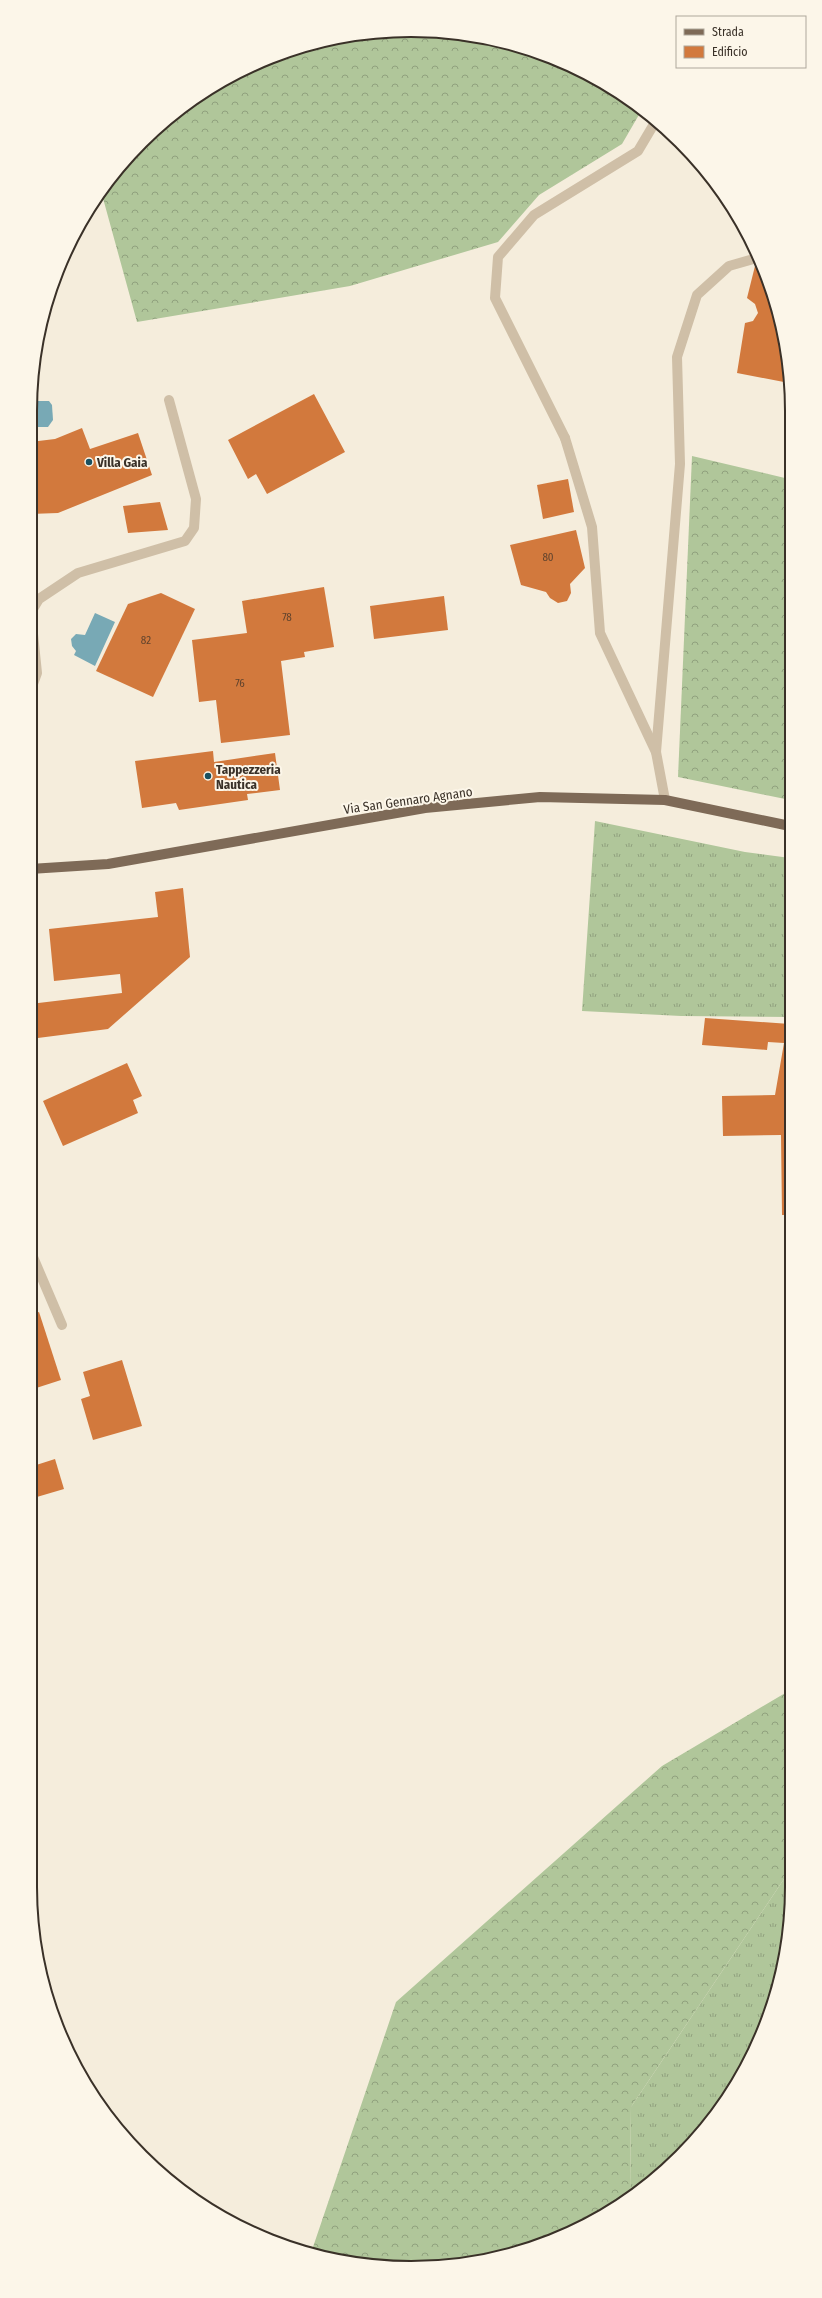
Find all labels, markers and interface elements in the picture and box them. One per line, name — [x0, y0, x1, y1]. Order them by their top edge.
legend — [676, 16, 806, 68]
text: Strada — [712, 25, 744, 39]
text: Edificio — [712, 45, 748, 59]
place label: Villa Gaia — [96, 455, 148, 470]
marker: Villa Gaia — [84, 457, 94, 467]
house number: 80 — [542, 551, 554, 564]
house number: 78 — [282, 611, 292, 624]
house number: 82 — [141, 634, 151, 647]
house number: 76 — [235, 677, 245, 690]
place label: Tappezzeria Nautica — [216, 762, 281, 792]
marker: Tappezzeria Nautica — [203, 771, 213, 781]
street label: Via San Gennaro Agnano — [343, 784, 474, 817]

